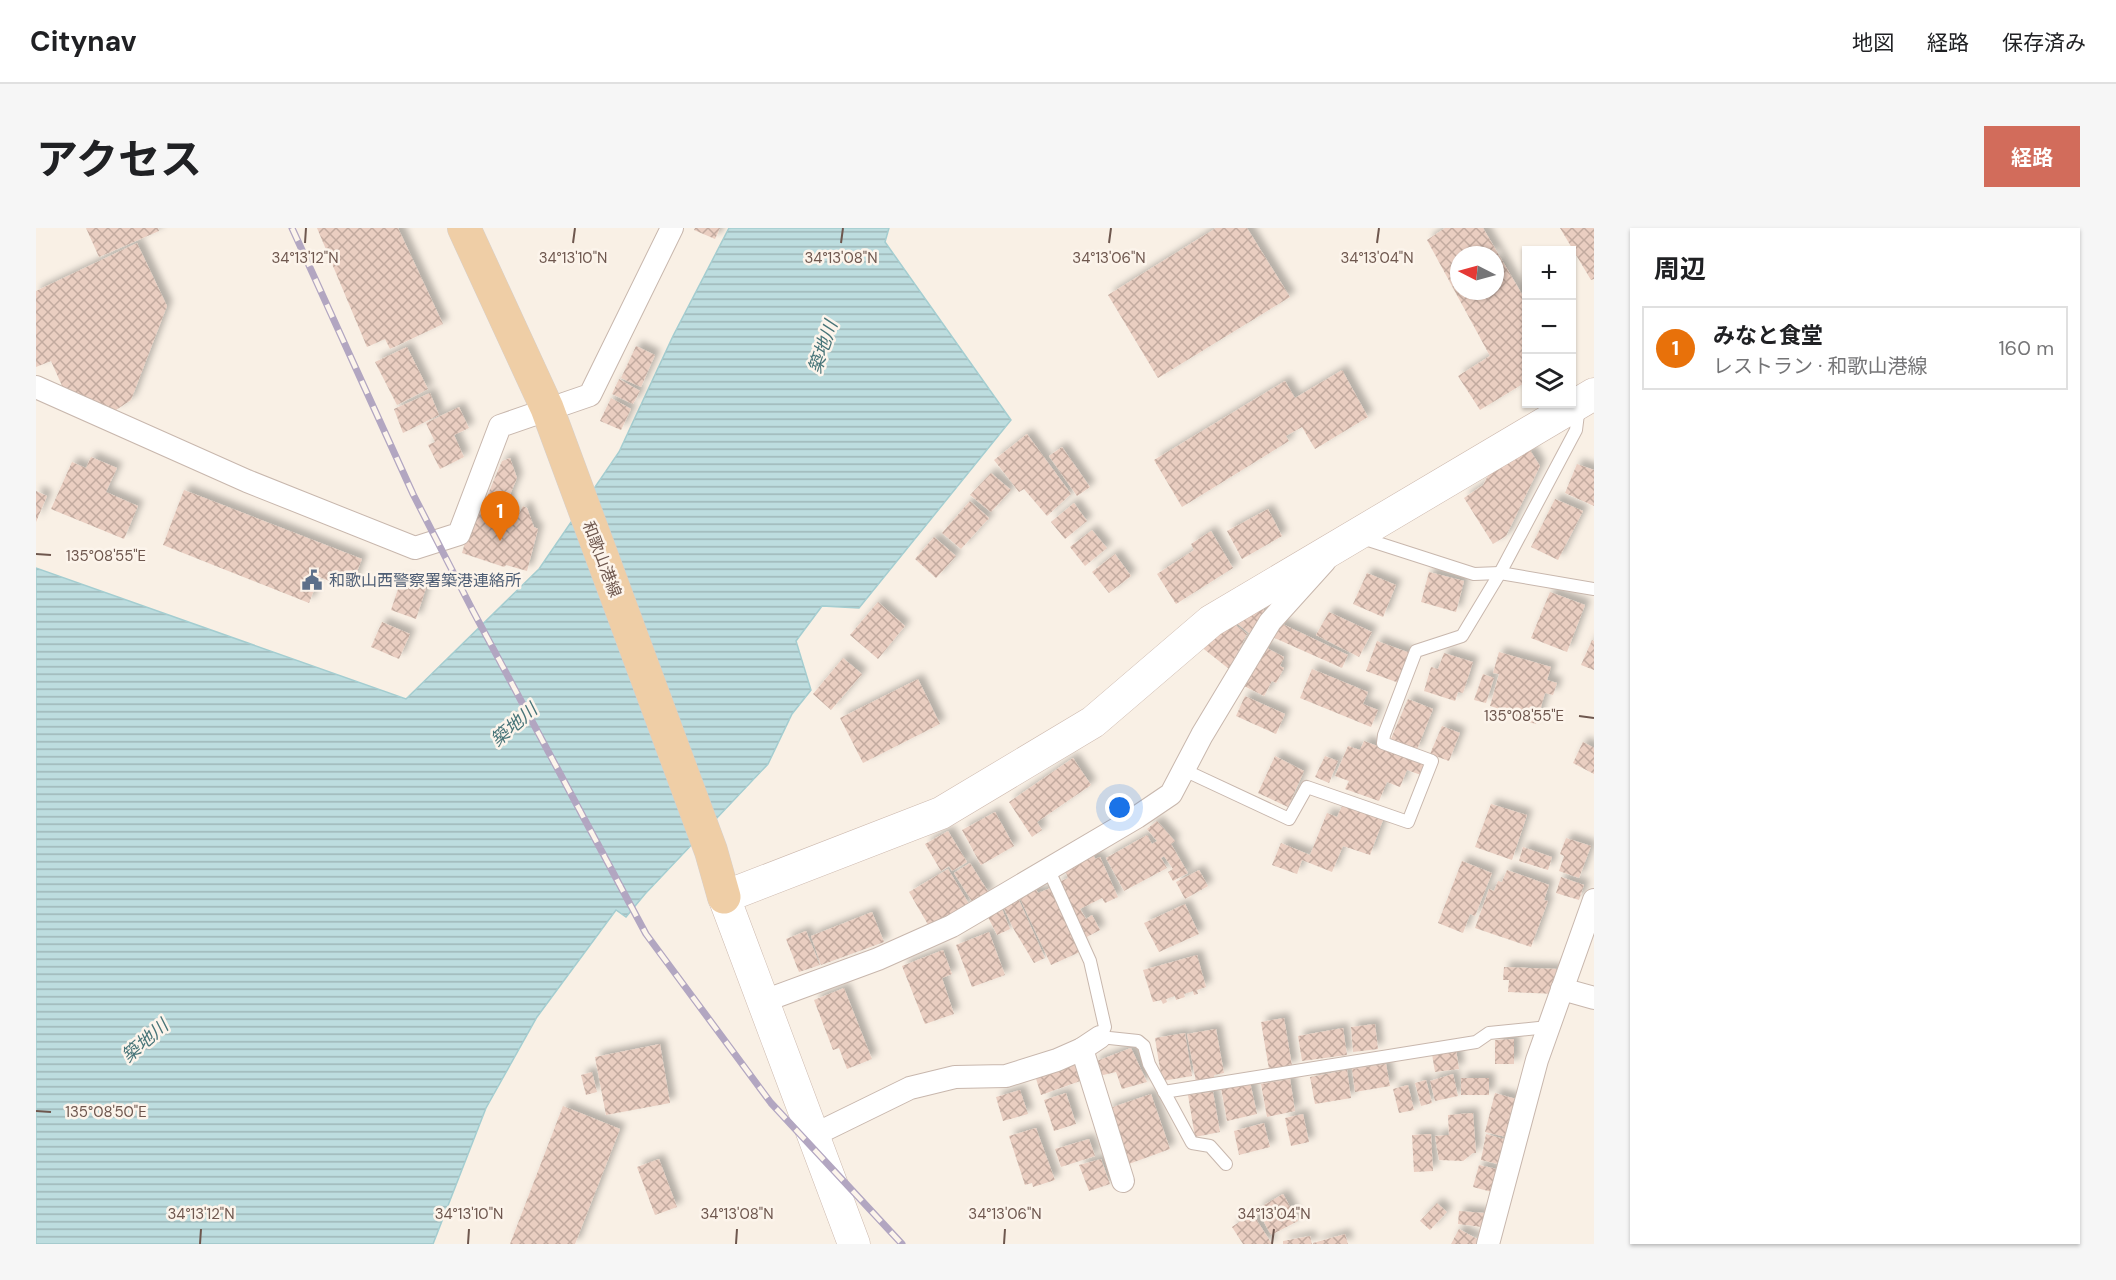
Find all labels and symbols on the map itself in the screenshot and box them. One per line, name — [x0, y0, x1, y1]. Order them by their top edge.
north arrow — [1450, 246, 1504, 300]
text: 34°13'12"N — [271, 248, 339, 268]
text: 34°13'10"N — [539, 248, 607, 268]
text: 34°13'08"N — [804, 248, 878, 268]
text: 34°13'06"N — [1072, 248, 1146, 268]
text: 34°13'04"N — [1340, 248, 1414, 268]
water label: 築地川 — [803, 316, 844, 376]
pin: 1 — [480, 492, 520, 541]
street label: 和歌山港線 — [578, 518, 626, 600]
text: 135°08'55"E — [66, 546, 146, 566]
public building icon: 和歌山西警察署築港連絡所 — [300, 568, 324, 592]
place label: 和歌山西警察署築港連絡所 — [329, 570, 521, 591]
water label: 築地川 — [486, 697, 544, 752]
text: 135°08'55"E — [1484, 706, 1564, 726]
your location — [1105, 793, 1134, 822]
water label: 築地川 — [117, 1013, 175, 1068]
text: 135°08'50"E — [65, 1102, 147, 1122]
text: 34°13'12"N — [167, 1204, 235, 1224]
text: 34°13'10"N — [435, 1204, 503, 1224]
text: 34°13'08"N — [700, 1204, 774, 1224]
text: 34°13'06"N — [968, 1204, 1042, 1224]
text: 34°13'04"N — [1237, 1204, 1311, 1224]

